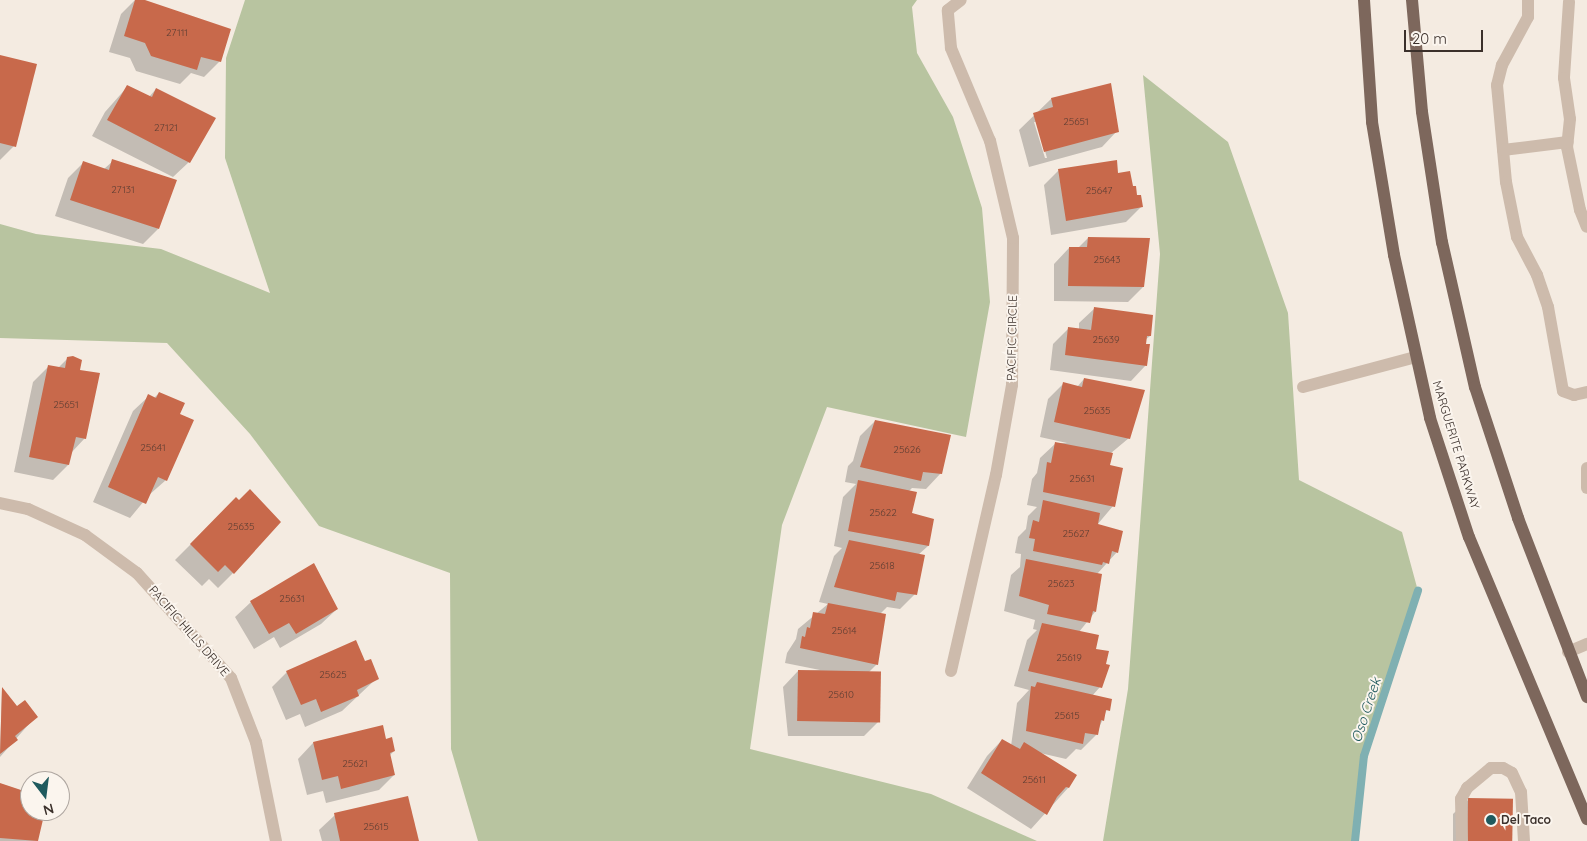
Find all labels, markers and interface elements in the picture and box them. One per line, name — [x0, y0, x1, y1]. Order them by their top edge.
scale bar — [1407, 20, 1486, 52]
house number: 27111 — [166, 27, 188, 39]
text: 20 m — [1412, 29, 1447, 48]
house number: 25651 — [1063, 116, 1089, 128]
house number: 27121 — [154, 122, 178, 134]
house number: 27131 — [111, 184, 135, 196]
house number: 25647 — [1086, 185, 1112, 197]
house number: 25643 — [1093, 254, 1121, 266]
street label: PACIFIC CIRCLE — [1004, 295, 1020, 381]
house number: 25639 — [1092, 334, 1120, 346]
street label: MARGUERITE PARKWAY — [1430, 379, 1482, 511]
house number: 25651 — [53, 399, 79, 411]
house number: 25635 — [1083, 405, 1111, 417]
house number: 25641 — [140, 442, 166, 454]
house number: 25626 — [893, 444, 921, 456]
house number: 25631 — [1069, 473, 1095, 485]
house number: 25622 — [869, 507, 897, 519]
house number: 25635 — [227, 521, 255, 533]
house number: 25627 — [1063, 528, 1089, 540]
house number: 25618 — [869, 560, 895, 572]
house number: 25623 — [1047, 578, 1075, 590]
street label: PACIFIC HILLS DRIVE — [146, 583, 232, 679]
house number: 25631 — [279, 593, 305, 605]
house number: 25614 — [831, 625, 857, 637]
house number: 25619 — [1056, 652, 1082, 664]
house number: 25625 — [319, 669, 347, 681]
water label: Oso Creek — [1348, 675, 1384, 745]
house number: 25610 — [828, 689, 854, 701]
house number: 25615 — [1054, 710, 1080, 722]
house number: 25621 — [342, 758, 368, 770]
north arrow — [20, 771, 70, 821]
house number: 25611 — [1022, 774, 1046, 786]
text: N — [41, 799, 56, 820]
place label: Del Taco — [1501, 813, 1551, 827]
marker: Del Taco — [1485, 814, 1497, 826]
house number: 25615 — [363, 821, 389, 833]

